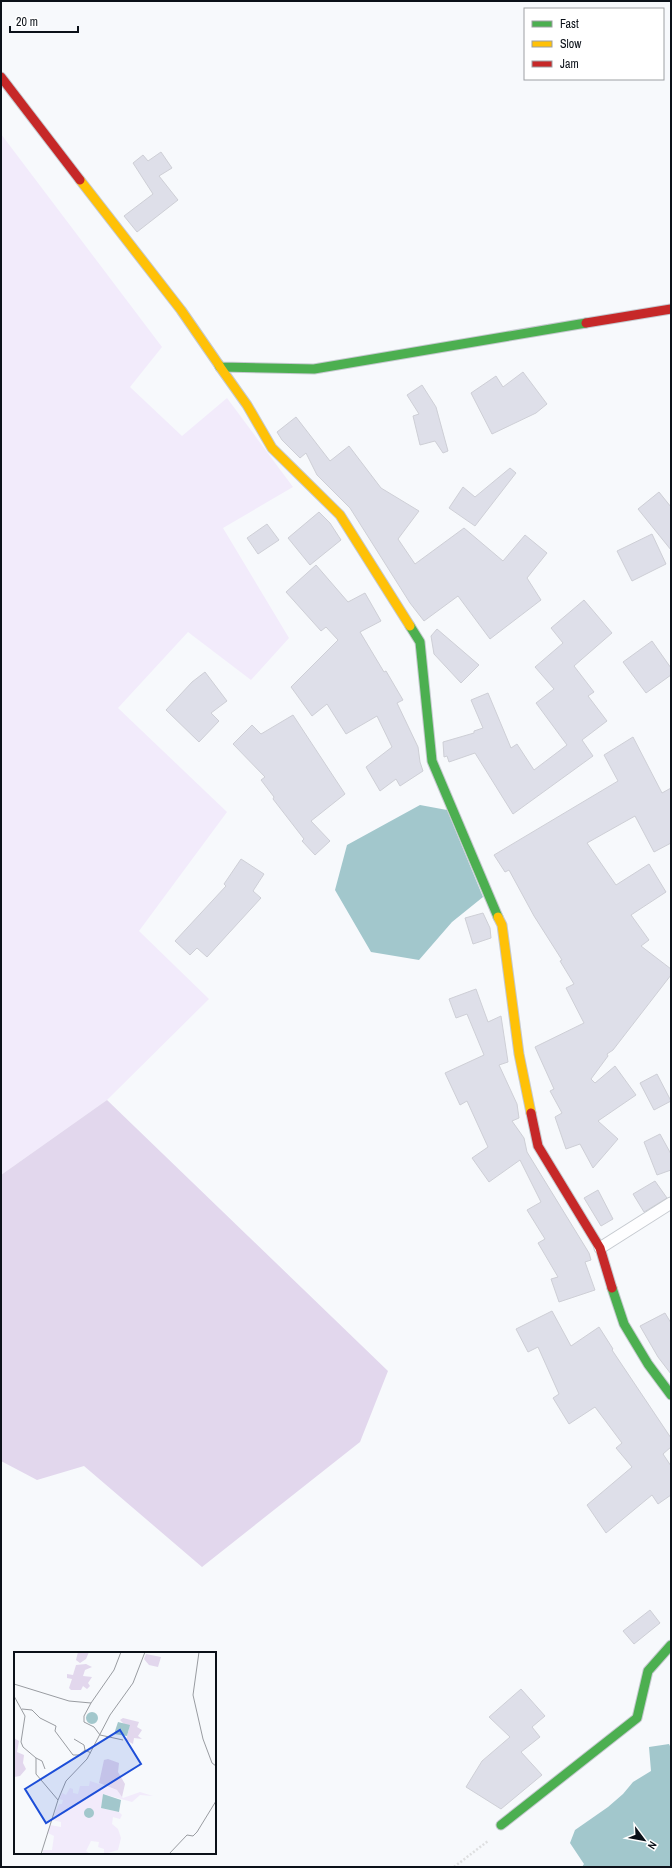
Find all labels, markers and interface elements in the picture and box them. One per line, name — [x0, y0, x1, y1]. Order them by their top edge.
scale bar — [10, 8, 78, 34]
legend — [524, 8, 664, 80]
text: 20 m — [16, 14, 38, 30]
text: Fast — [560, 16, 579, 32]
text: Slow — [560, 36, 582, 52]
text: Jam — [560, 56, 579, 72]
inset map — [14, 1652, 216, 1854]
north arrow — [624, 1820, 664, 1860]
text: N — [645, 1839, 660, 1852]

